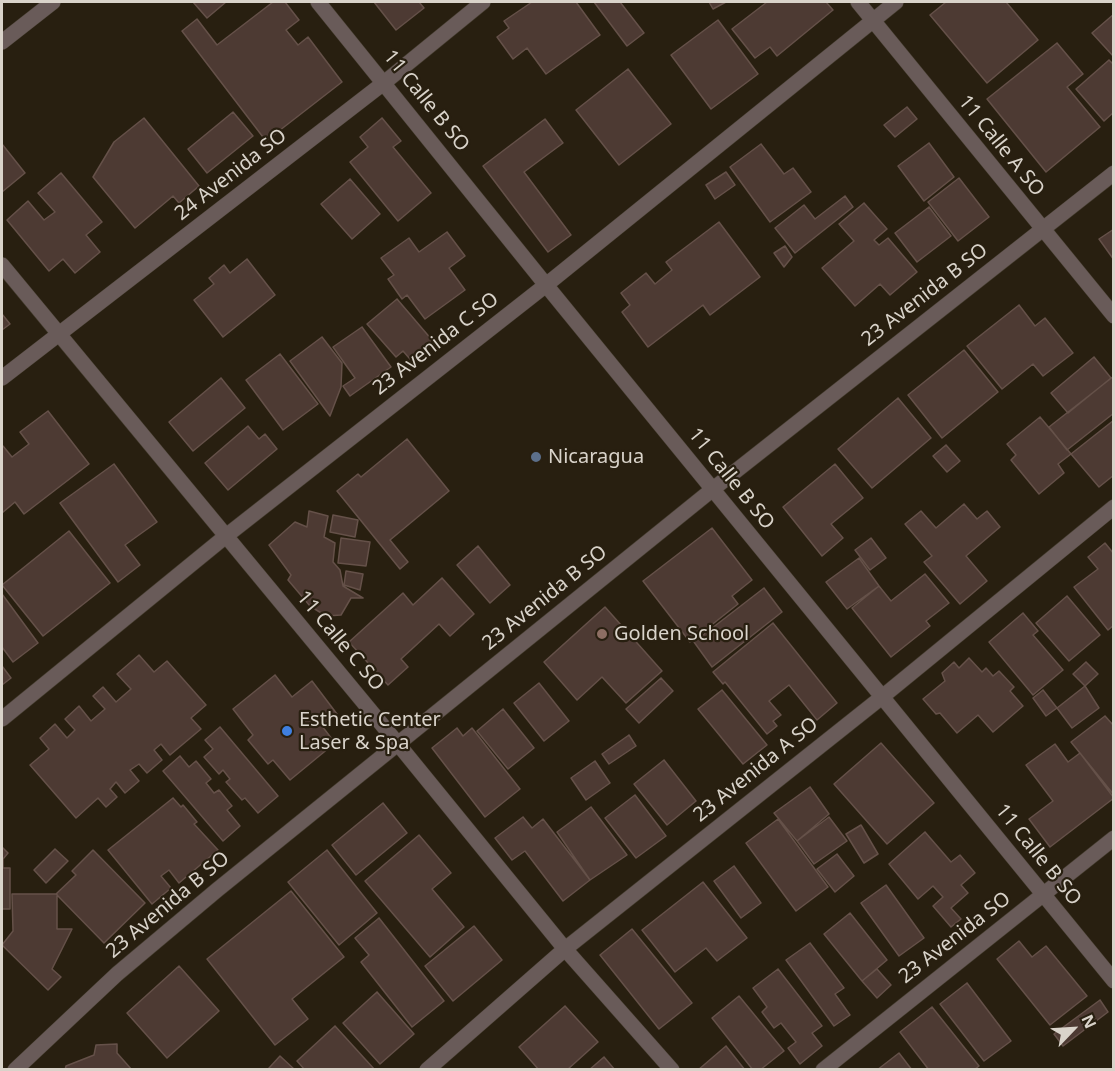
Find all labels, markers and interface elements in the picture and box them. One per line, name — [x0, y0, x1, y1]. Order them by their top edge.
street label: 11 Calle B SO — [378, 45, 474, 157]
street label: 11 Calle A SO — [953, 91, 1049, 201]
street label: 24 Avenida SO — [170, 124, 292, 226]
street label: 23 Avenida B SO — [857, 238, 993, 352]
street label: 23 Avenida C SO — [368, 287, 504, 401]
street label: 11 Calle B SO — [683, 423, 779, 535]
place label: Nicaragua — [548, 445, 644, 469]
marker: Nicaragua — [529, 450, 543, 464]
street label: 23 Avenida B SO — [478, 540, 612, 656]
street label: 11 Calle C SO — [291, 586, 389, 696]
place label: Golden School — [614, 622, 749, 646]
marker: Golden School — [595, 627, 609, 641]
place label: Esthetic Center Laser & Spa — [299, 708, 441, 755]
street label: 23 Avenida A SO — [689, 712, 823, 828]
marker: Esthetic Center Laser & Spa — [280, 724, 294, 738]
street label: 11 Calle B SO — [990, 799, 1086, 911]
street label: 23 Avenida B SO — [102, 847, 234, 963]
street label: 23 Avenida SO — [894, 887, 1016, 989]
north arrow — [1043, 999, 1103, 1059]
text: N — [1077, 1011, 1102, 1032]

